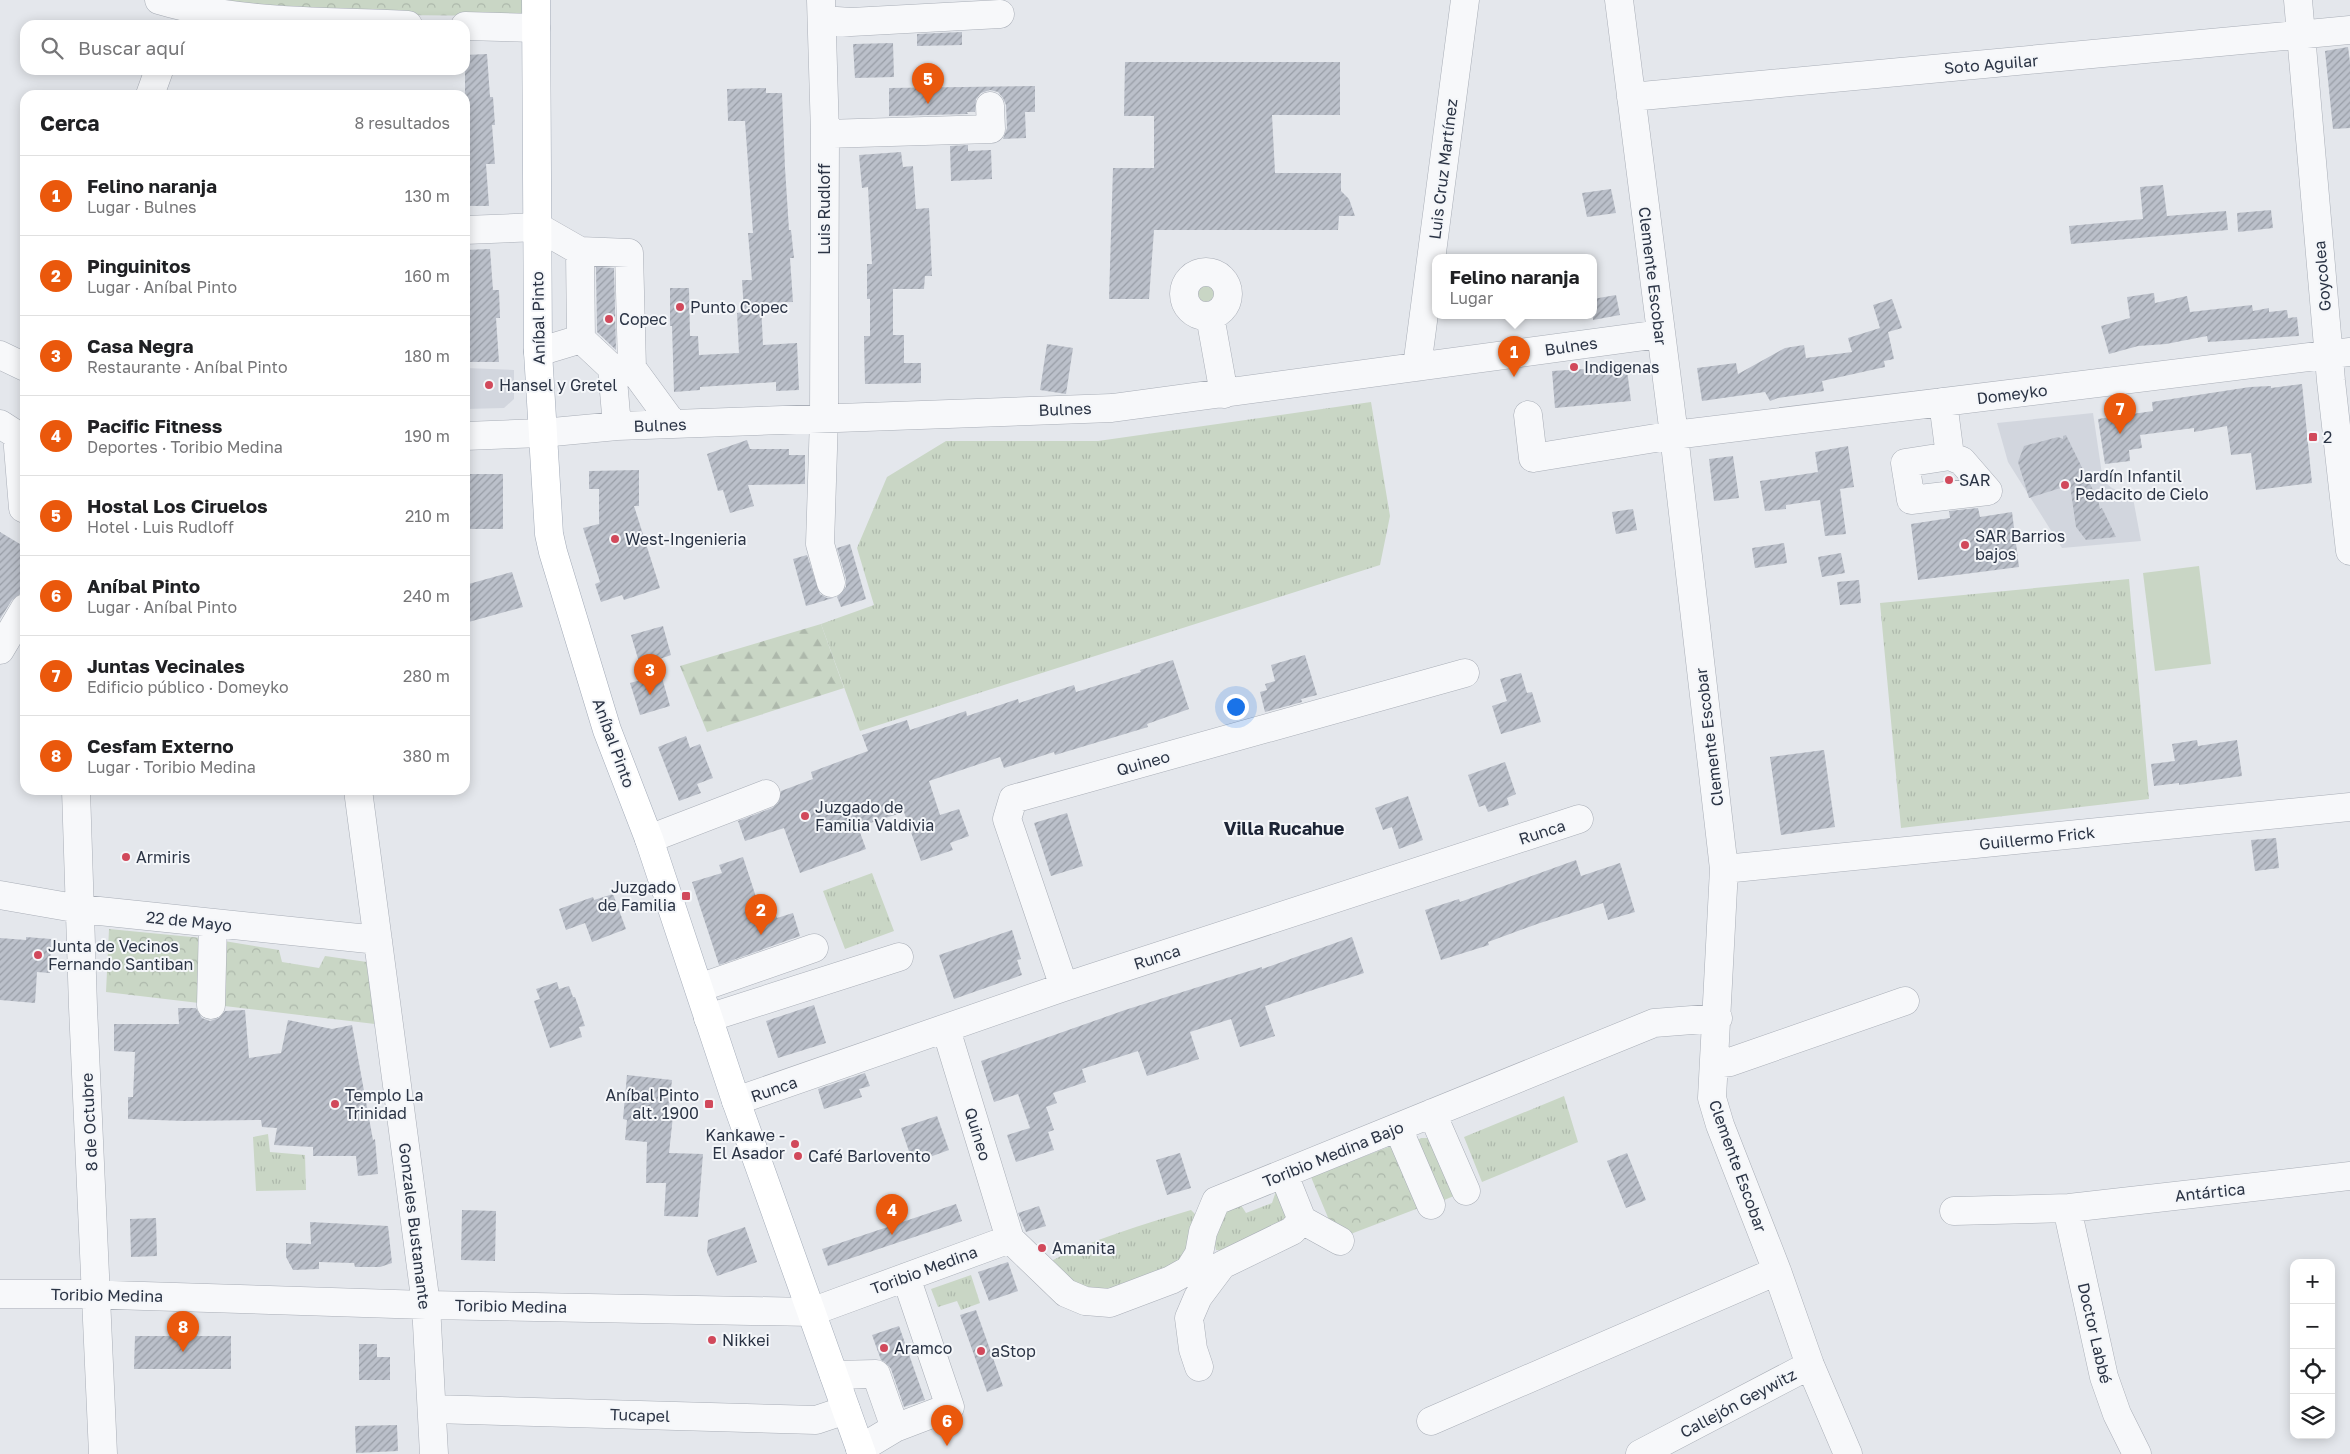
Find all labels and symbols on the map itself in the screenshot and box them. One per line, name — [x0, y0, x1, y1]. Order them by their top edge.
street label: Soto Aguilar — [1943, 50, 2039, 78]
pin: 5 — [912, 63, 944, 104]
street label: Luis Cruz Martínez — [1424, 98, 1462, 240]
street label: Luis Rudloff — [814, 163, 834, 255]
street label: Clemente Escobar — [1635, 205, 1671, 347]
street label: Goycolea — [2309, 240, 2335, 312]
street label: Aníbal Pinto — [527, 271, 549, 365]
place label: Punto Copec — [690, 297, 788, 317]
marker: Punto Copec — [674, 301, 686, 313]
place label: Copec — [619, 309, 668, 329]
marker: Copec — [603, 313, 615, 325]
street label: Bulnes — [1543, 332, 1599, 360]
pin: 1 — [1498, 336, 1530, 377]
place label: Indigenas — [1584, 357, 1659, 377]
marker: Indigenas — [1568, 361, 1580, 373]
place label: Hansel y Gretel — [499, 375, 617, 395]
marker: Hansel y Gretel — [483, 379, 495, 391]
street label: Domeyko — [1975, 380, 2049, 408]
pin: 7 — [2104, 393, 2136, 434]
street label: Bulnes — [1038, 398, 1092, 420]
street label: Bulnes — [633, 414, 687, 436]
place label: 2 — [2323, 427, 2332, 447]
marker: 2 — [2307, 431, 2319, 443]
place label: Jardín Infantil Pedacito de Cielo — [2075, 466, 2209, 504]
place label: SAR — [1959, 470, 1991, 490]
marker: SAR — [1943, 474, 1955, 486]
marker: Jardín Infantil Pedacito de Cielo — [2059, 479, 2071, 491]
place label: SAR Barrios bajos — [1975, 526, 2065, 564]
place label: West-Ingenieria — [625, 529, 747, 549]
marker: West-Ingenieria — [609, 533, 621, 545]
marker: SAR Barrios bajos — [1959, 539, 1971, 551]
pin: 3 — [634, 654, 666, 695]
street label: Clemente Escobar — [1691, 666, 1727, 808]
your location — [1223, 694, 1249, 720]
street label: Aníbal Pinto — [589, 696, 639, 790]
street label: Quineo — [1114, 746, 1172, 780]
place label: Juzgado de Familia Valdivia — [815, 797, 934, 835]
marker: Juzgado de Familia Valdivia — [799, 810, 811, 822]
street label: Runca — [1516, 815, 1568, 849]
district label: Villa Rucahue — [1224, 817, 1345, 839]
street label: Guillermo Frick — [1978, 822, 2096, 854]
place label: Armiris — [136, 847, 190, 867]
marker: Armiris — [120, 851, 132, 863]
place label: Juzgado de Familia — [598, 877, 676, 915]
marker: Juzgado de Familia — [680, 890, 692, 902]
pin: 2 — [745, 894, 777, 935]
street label: 22 de Mayo — [145, 907, 233, 935]
place label: Junta de Vecinos Fernando Santiban — [48, 936, 193, 974]
street label: Runca — [1131, 940, 1183, 974]
marker: Junta de Vecinos Fernando Santiban — [32, 949, 44, 961]
street label: 8 de Octubre — [76, 1072, 102, 1172]
street label: Runca — [748, 1072, 800, 1106]
place label: Templo La Trinidad — [345, 1085, 424, 1123]
place label: Aníbal Pinto alt. 1900 — [605, 1085, 699, 1123]
street label: Clemente Escobar — [1705, 1097, 1771, 1235]
marker: Templo La Trinidad — [329, 1098, 341, 1110]
marker: Aníbal Pinto alt. 1900 — [703, 1098, 715, 1110]
street label: Quineo — [960, 1105, 996, 1163]
street label: Toribio Medina Bajo — [1260, 1117, 1406, 1191]
place label: Kankawe - El Asador — [705, 1125, 785, 1163]
marker: Kankawe - El Asador — [789, 1138, 801, 1150]
street label: Gonzales Bustamante — [395, 1142, 435, 1310]
place label: Café Barlovento — [808, 1146, 931, 1166]
marker: Café Barlovento — [792, 1150, 804, 1162]
street label: Antártica — [2174, 1178, 2246, 1206]
pin: 4 — [876, 1194, 908, 1235]
place label: Amanita — [1052, 1238, 1116, 1258]
street label: Toribio Medina — [868, 1241, 980, 1299]
marker: Amanita — [1036, 1242, 1048, 1254]
street label: Doctor Labbé — [2074, 1281, 2116, 1385]
street label: Toribio Medina — [51, 1284, 163, 1306]
street label: Toribio Medina — [455, 1295, 567, 1317]
pin: 8 — [167, 1311, 199, 1352]
place label: Nikkei — [722, 1330, 770, 1350]
marker: Nikkei — [706, 1334, 718, 1346]
place label: Aramco — [894, 1338, 952, 1358]
place label: aStop — [991, 1341, 1036, 1361]
marker: Aramco — [878, 1342, 890, 1354]
marker: aStop — [975, 1345, 987, 1357]
street label: Callejón Geywitz — [1677, 1364, 1799, 1442]
street label: Tucapel — [610, 1404, 670, 1426]
pin: 6 — [931, 1405, 963, 1446]

